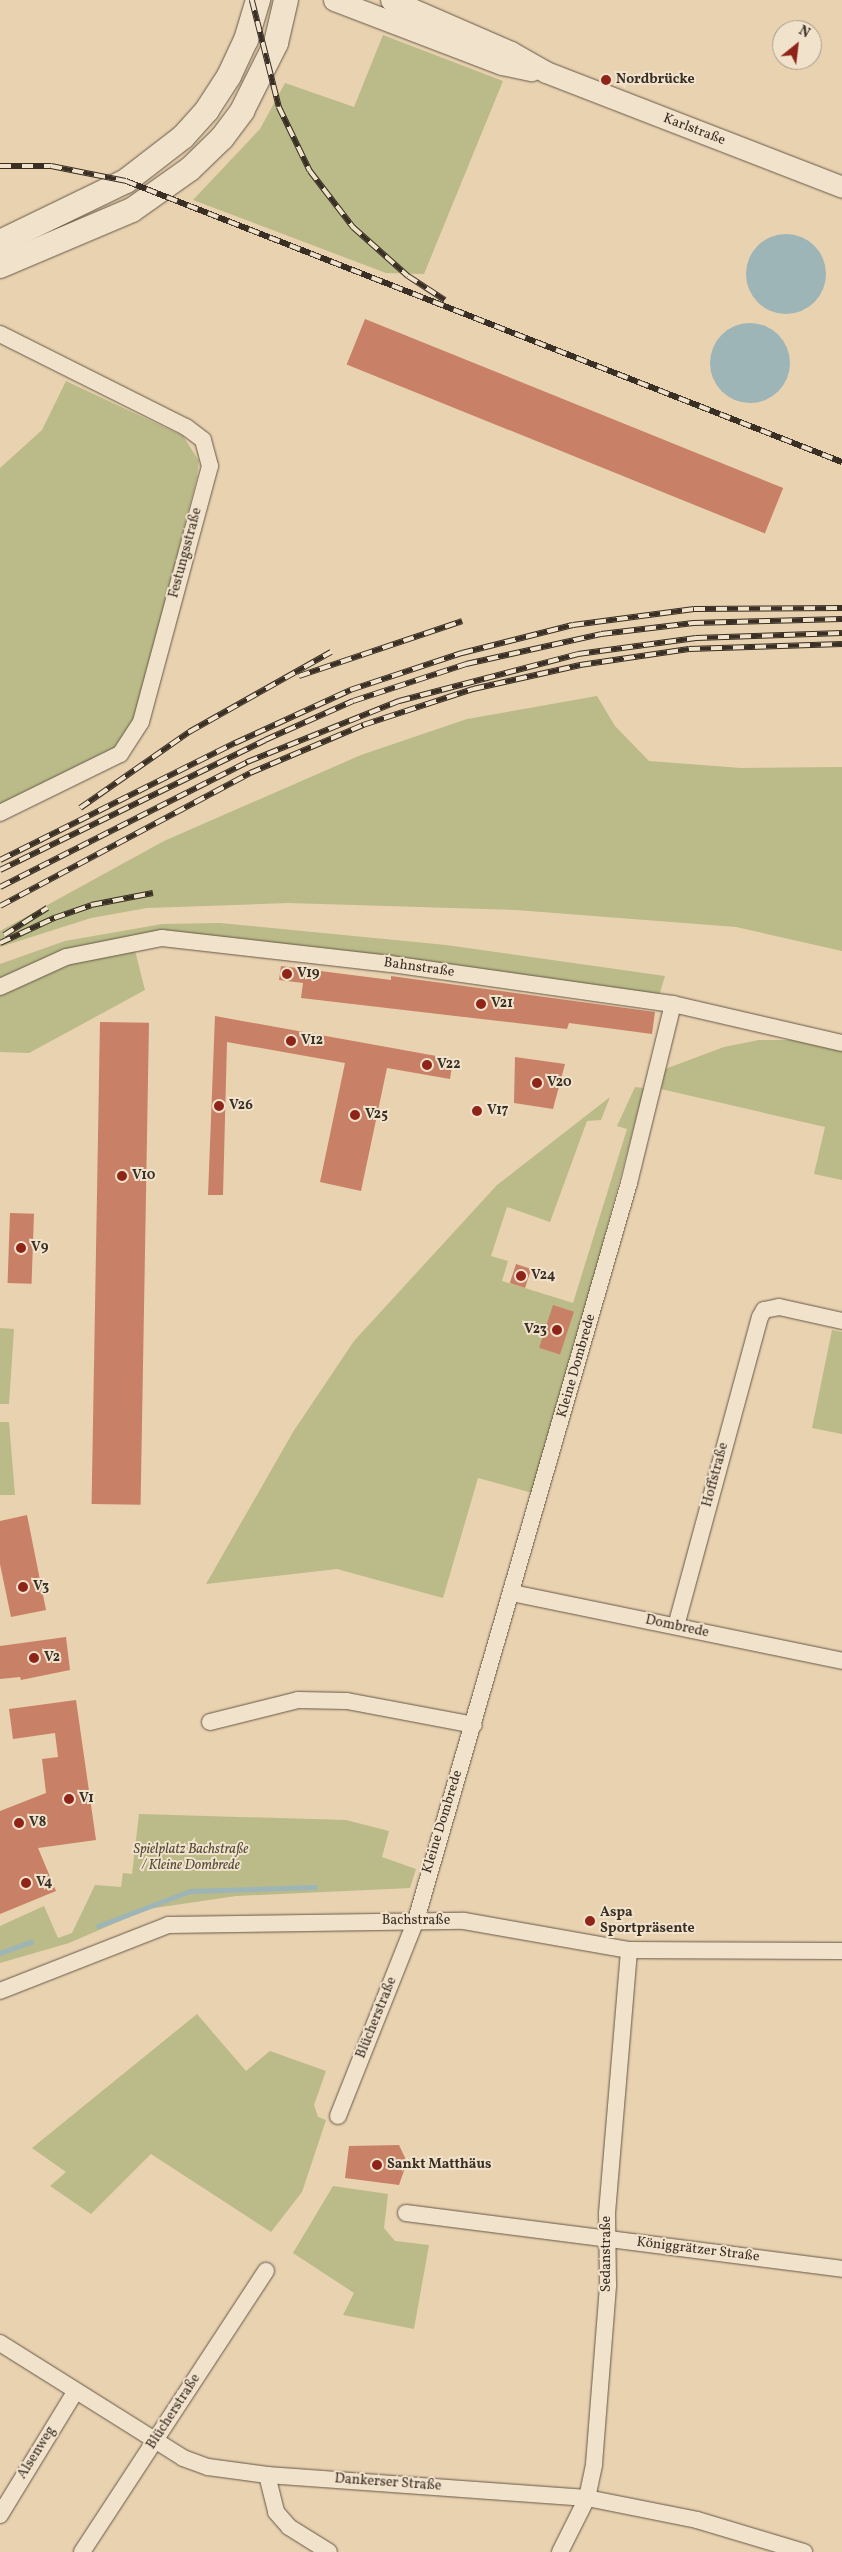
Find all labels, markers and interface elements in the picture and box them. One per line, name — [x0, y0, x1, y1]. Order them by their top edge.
north arrow — [772, 20, 822, 70]
text: N — [795, 22, 813, 43]
place label: Nordbrücke — [616, 72, 695, 88]
marker: Nordbrücke — [600, 74, 612, 86]
street label: Karlstraße — [661, 110, 727, 150]
street label: Festungsstraße — [166, 506, 206, 600]
street label: Bahnstraße — [383, 955, 455, 981]
place label: V19 — [297, 966, 319, 982]
marker: V19 — [281, 968, 293, 980]
place label: V21 — [491, 996, 513, 1012]
marker: V21 — [475, 998, 487, 1010]
place label: V12 — [301, 1033, 323, 1049]
marker: V12 — [285, 1035, 297, 1047]
place label: V22 — [437, 1057, 460, 1073]
marker: V22 — [421, 1059, 433, 1071]
place label: V20 — [547, 1075, 572, 1091]
marker: V20 — [531, 1077, 543, 1089]
place label: V26 — [229, 1098, 253, 1114]
marker: V26 — [213, 1100, 225, 1112]
place label: V17 — [487, 1103, 508, 1119]
marker: V17 — [471, 1105, 483, 1117]
place label: V25 — [365, 1107, 388, 1123]
marker: V25 — [349, 1109, 361, 1121]
place label: V10 — [132, 1168, 155, 1184]
marker: V10 — [116, 1170, 128, 1182]
place label: V9 — [31, 1240, 48, 1256]
marker: V9 — [15, 1242, 27, 1254]
place label: V24 — [531, 1268, 555, 1284]
marker: V24 — [515, 1270, 527, 1282]
street label: Kleine Dombrede — [554, 1312, 600, 1420]
place label: V23 — [524, 1322, 547, 1338]
marker: V23 — [551, 1324, 563, 1336]
street label: Hoffstraße — [699, 1441, 733, 1509]
place label: V3 — [33, 1579, 49, 1595]
marker: V3 — [17, 1581, 29, 1593]
street label: Dombrede — [644, 1612, 710, 1642]
place label: V2 — [44, 1650, 60, 1666]
marker: V2 — [28, 1652, 40, 1664]
street label: Kleine Dombrede — [419, 1768, 467, 1876]
place label: V1 — [79, 1791, 94, 1807]
marker: V1 — [63, 1793, 75, 1805]
place label: V8 — [29, 1815, 46, 1831]
marker: V8 — [13, 1817, 25, 1829]
park label: Spielplatz Bachstraße / Kleine Dombrede — [134, 1842, 248, 1874]
place label: V4 — [36, 1875, 52, 1891]
marker: V4 — [20, 1877, 32, 1889]
place label: Aspa Sportpräsente — [600, 1905, 695, 1938]
street label: Bachstraße — [382, 1913, 450, 1929]
marker: Aspa Sportpräsente — [584, 1915, 596, 1927]
street label: Blücherstraße — [353, 1975, 401, 2061]
place label: Sankt Matthäus — [387, 2157, 491, 2173]
marker: Sankt Matthäus — [371, 2159, 383, 2171]
street label: Sedanstraße — [599, 2216, 615, 2292]
street label: Königgrätzer Straße — [636, 2234, 760, 2266]
street label: Blücherstraße — [143, 2371, 205, 2453]
street label: Alsenweg — [14, 2424, 60, 2482]
street label: Dankerser Straße — [334, 2471, 442, 2495]

